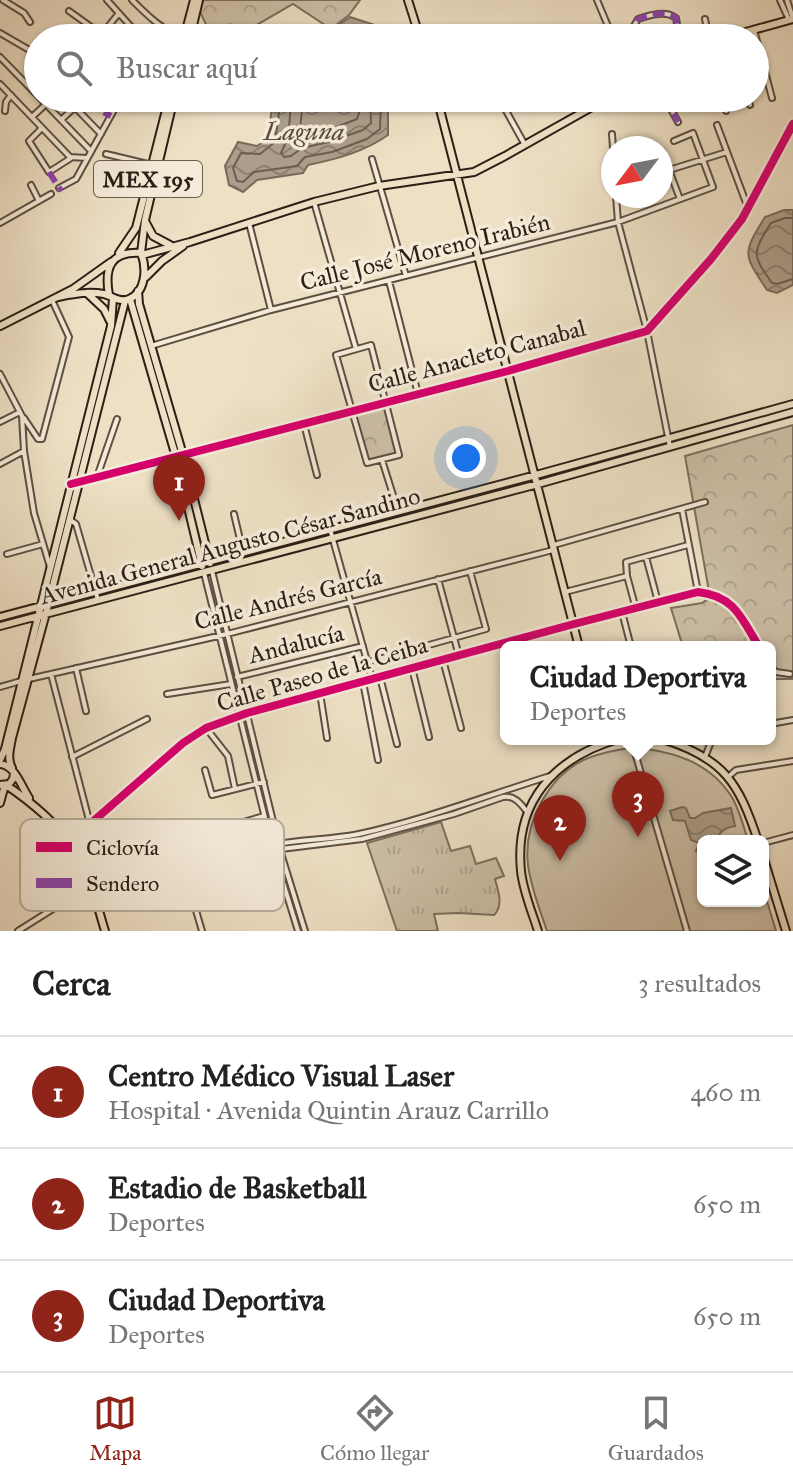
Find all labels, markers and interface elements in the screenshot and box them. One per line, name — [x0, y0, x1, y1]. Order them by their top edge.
search box — [24, 24, 769, 112]
icon: search — [52, 46, 96, 90]
text: Buscar aquí — [116, 50, 257, 86]
water label: Laguna — [263, 115, 344, 147]
north arrow — [601, 136, 673, 208]
road number: MEX 195 — [94, 161, 202, 197]
street label: Calle José Moreno Irabién — [297, 206, 553, 298]
street label: Calle Anacleto Canabal — [365, 312, 590, 400]
your location — [446, 438, 486, 478]
pin: 1 — [153, 455, 205, 521]
street label: Avenida General Augusto César Sandino — [36, 481, 423, 612]
street label: Calle Andrés García — [191, 561, 386, 637]
street label: Andalucía — [244, 617, 348, 671]
street label: Calle Paseo de la Ceiba — [213, 629, 432, 718]
popup — [500, 641, 776, 745]
text: Ciudad Deportiva — [530, 659, 746, 695]
text: Deportes — [530, 695, 626, 727]
pin: 3 — [612, 771, 664, 837]
pin: 2 — [534, 795, 586, 861]
legend — [20, 819, 284, 911]
text: Ciclovía — [86, 834, 160, 861]
map controls — [697, 835, 769, 907]
button: layers — [697, 835, 769, 907]
text: Sendero — [86, 870, 159, 897]
text: Cerca — [32, 963, 111, 1004]
text: 3 resultados — [638, 967, 761, 999]
text: Centro Médico Visual Laser — [108, 1058, 454, 1094]
text: 1 — [53, 1076, 63, 1108]
text: 460 m — [691, 1076, 761, 1108]
text: Hospital · Avenida Quintin Arauz Carrillo — [108, 1094, 549, 1126]
text: Estadio de Basketball — [108, 1170, 366, 1206]
text: 2 — [52, 1188, 64, 1220]
text: 650 m — [693, 1188, 761, 1220]
text: Deportes — [108, 1206, 205, 1238]
text: Ciudad Deportiva — [108, 1282, 325, 1318]
text: 3 — [53, 1300, 63, 1332]
text: 650 m — [693, 1300, 761, 1332]
text: Deportes — [108, 1318, 205, 1350]
tab: Mapa — [89, 1391, 142, 1466]
tab: Cómo llegar — [320, 1391, 429, 1466]
tab: Guardados — [608, 1391, 704, 1466]

